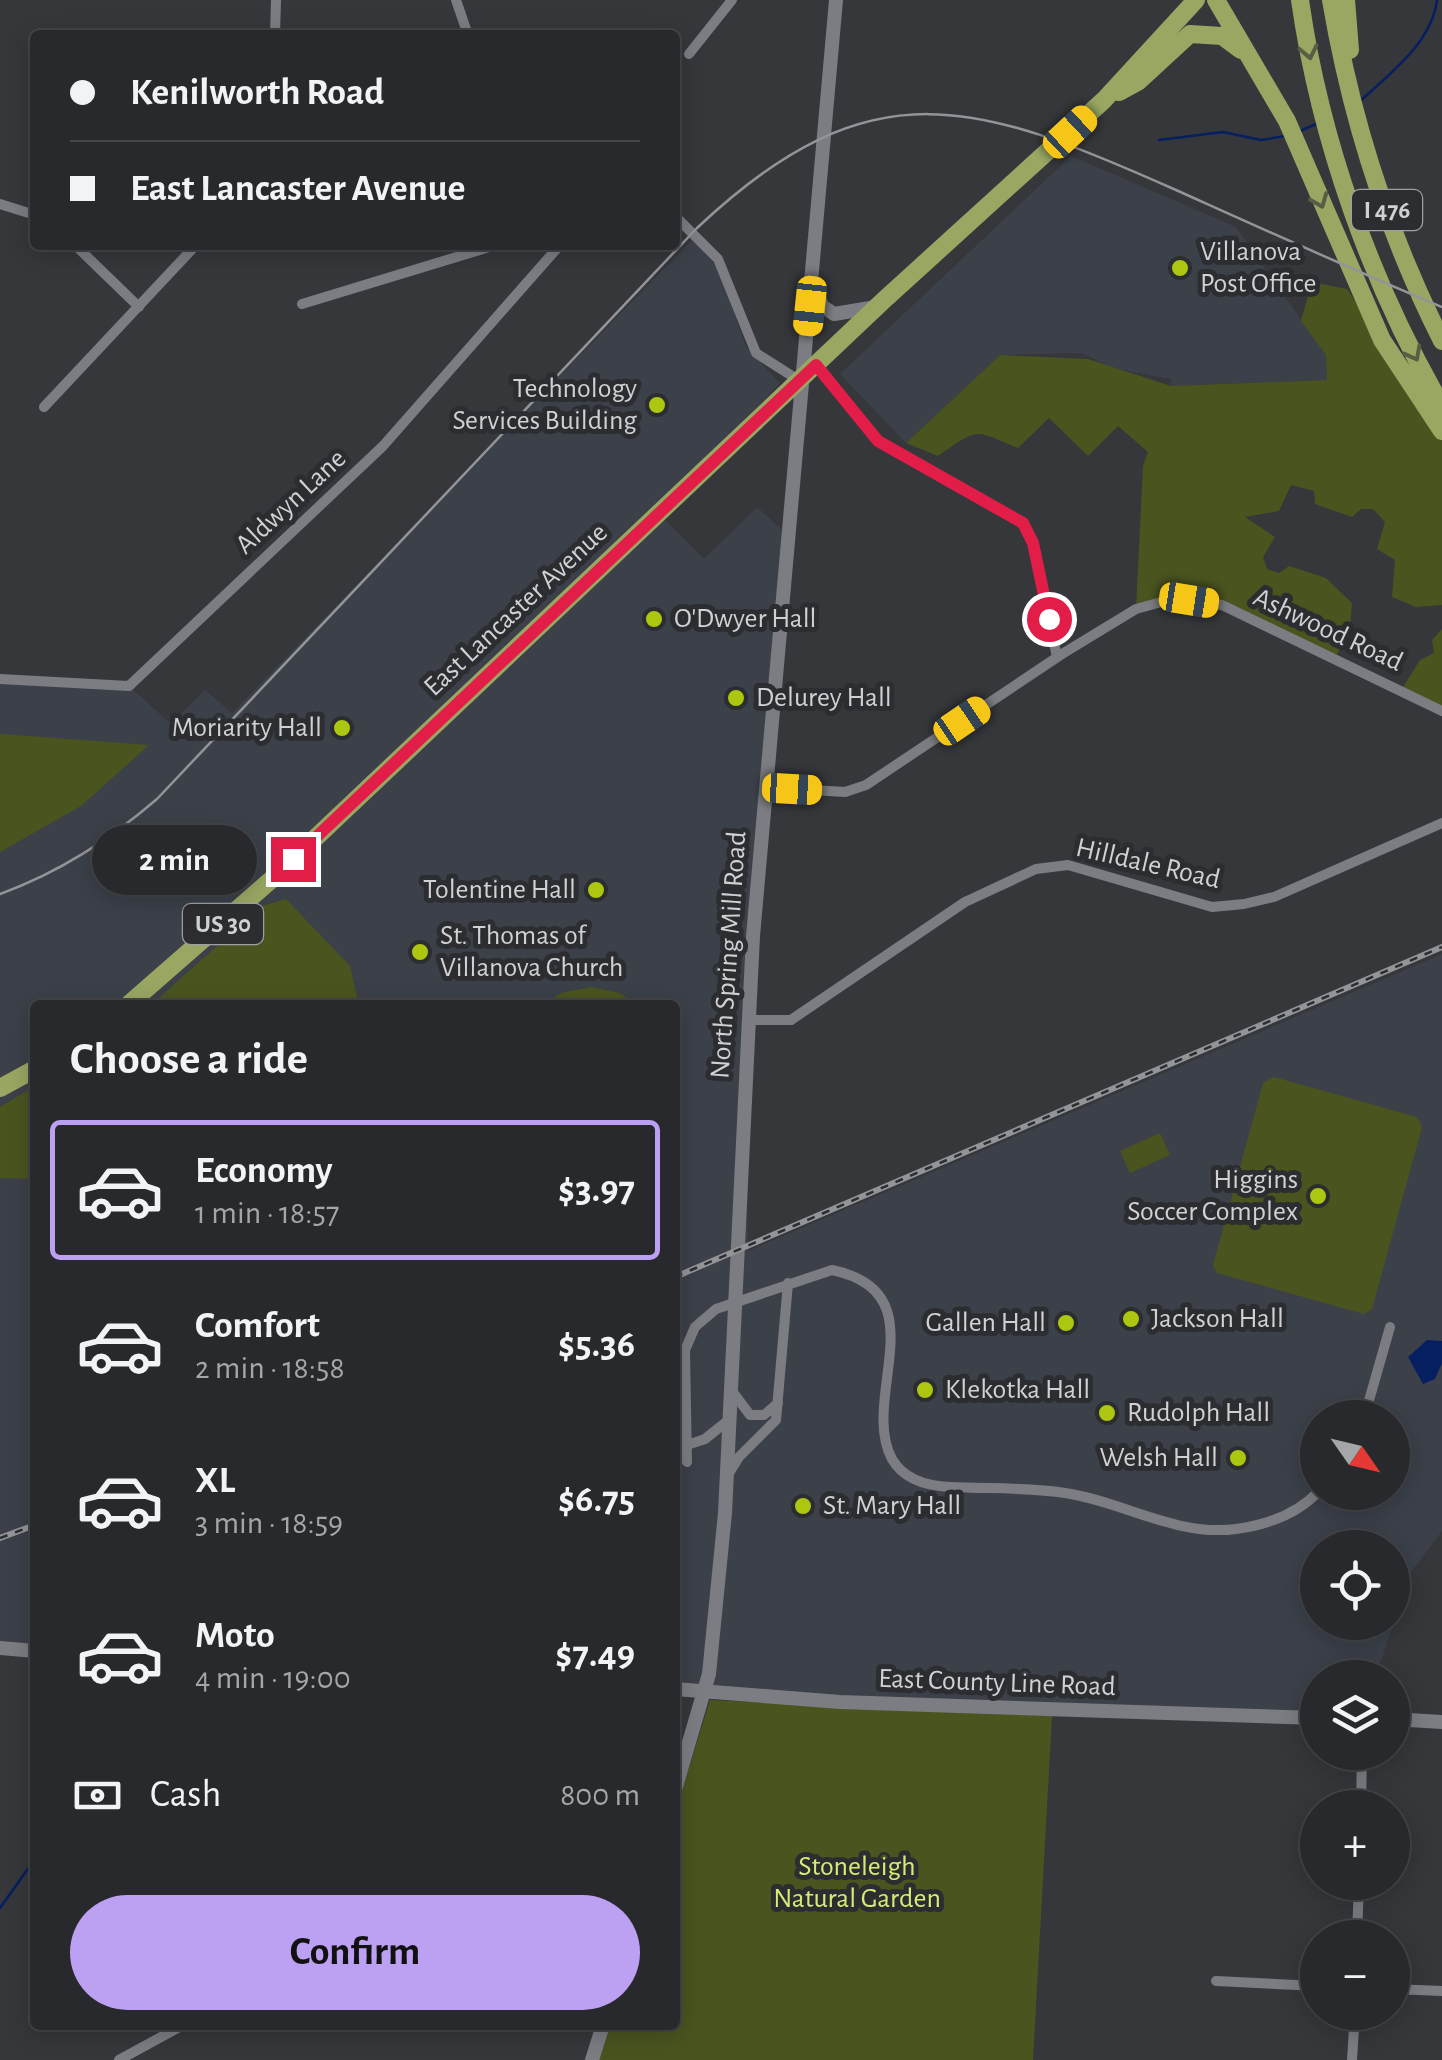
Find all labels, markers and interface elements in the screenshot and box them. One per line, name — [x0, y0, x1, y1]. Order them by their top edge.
one-way arrow — [1298, 43, 1319, 60]
text: Kenilworth Road — [130, 74, 384, 112]
car — [1038, 101, 1102, 163]
text: East Lancaster Avenue — [130, 170, 466, 208]
road number: I 476 — [1352, 190, 1422, 230]
one-way arrow — [1309, 192, 1329, 209]
place label: Villanova Post Office — [1200, 238, 1317, 298]
marker: Villanova Post Office — [1169, 257, 1191, 279]
car — [792, 275, 828, 337]
one-way arrow — [1402, 344, 1421, 362]
place label: Technology Services Building — [452, 375, 637, 435]
marker: Technology Services Building — [646, 394, 668, 416]
street label: Aldwyn Lane — [231, 444, 351, 560]
street label: East Lancaster Avenue — [419, 518, 613, 702]
car — [1157, 580, 1221, 620]
street label: Ashwood Road — [1249, 583, 1407, 677]
route start — [1027, 597, 1072, 642]
place label: O'Dwyer Hall — [674, 605, 817, 633]
marker: O'Dwyer Hall — [643, 608, 665, 630]
place label: Delurey Hall — [756, 684, 892, 712]
marker: Delurey Hall — [725, 687, 747, 709]
car — [929, 692, 995, 750]
place label: Moriarity Hall — [172, 714, 322, 742]
marker: Moriarity Hall — [331, 717, 353, 739]
car — [761, 772, 823, 806]
callout: 2 min — [93, 824, 258, 894]
street label: North Spring Mill Road — [706, 830, 752, 1080]
street label: Hilldale Road — [1073, 834, 1223, 894]
route end — [271, 837, 316, 882]
text: 2 min — [139, 844, 210, 876]
place label: Tolentine Hall — [423, 876, 576, 904]
marker: Tolentine Hall — [585, 879, 607, 901]
road number: US 30 — [183, 904, 263, 944]
place label: St. Thomas of Villanova Church — [440, 922, 623, 982]
marker: St. Thomas of Villanova Church — [409, 941, 431, 963]
text: Choose a ride — [70, 1037, 308, 1082]
icon: car — [75, 1145, 165, 1235]
text: Economy — [195, 1152, 333, 1190]
place label: Higgins Soccer Complex — [1127, 1166, 1298, 1226]
text: $3.97 — [558, 1171, 635, 1209]
marker: Higgins Soccer Complex — [1307, 1185, 1329, 1207]
text: 1 min · 18:57 — [195, 1197, 339, 1229]
icon: car — [75, 1300, 165, 1390]
place label: Jackson Hall — [1151, 1305, 1284, 1333]
text: Comfort — [195, 1307, 320, 1345]
marker: Jackson Hall — [1120, 1308, 1142, 1330]
place label: Gallen Hall — [925, 1309, 1046, 1337]
marker: Gallen Hall — [1055, 1312, 1077, 1334]
text: $5.36 — [558, 1326, 635, 1364]
text: 2 min · 18:58 — [195, 1352, 345, 1384]
place label: Klekotka Hall — [945, 1376, 1090, 1404]
marker: Klekotka Hall — [914, 1379, 936, 1401]
place label: Rudolph Hall — [1127, 1399, 1270, 1427]
north arrow — [1300, 1400, 1410, 1510]
map controls — [1300, 1400, 1410, 2030]
marker: Rudolph Hall — [1096, 1402, 1118, 1424]
place label: Welsh Hall — [1100, 1444, 1218, 1472]
marker: Welsh Hall — [1227, 1447, 1249, 1469]
icon: car — [75, 1455, 165, 1545]
text: XL — [195, 1462, 235, 1500]
text: $6.75 — [558, 1481, 635, 1519]
place label: St. Mary Hall — [823, 1492, 961, 1520]
marker: St. Mary Hall — [792, 1495, 814, 1517]
text: 3 min · 18:59 — [195, 1507, 343, 1539]
button: locate — [1300, 1530, 1410, 1640]
icon: car — [75, 1610, 165, 1700]
text: Moto — [195, 1617, 275, 1655]
text: $7.49 — [555, 1636, 635, 1674]
button: layers — [1300, 1660, 1410, 1770]
text: 4 min · 19:00 — [195, 1662, 351, 1694]
street label: East County Line Road — [878, 1665, 1116, 1701]
icon: cash — [70, 1768, 125, 1823]
text: Cash — [150, 1776, 221, 1814]
text: 800 m — [560, 1779, 640, 1811]
button: + — [1300, 1790, 1410, 1900]
park label: Stoneleigh Natural Garden — [773, 1853, 941, 1913]
button: Confirm — [70, 1895, 640, 2010]
button: − — [1300, 1920, 1410, 2030]

